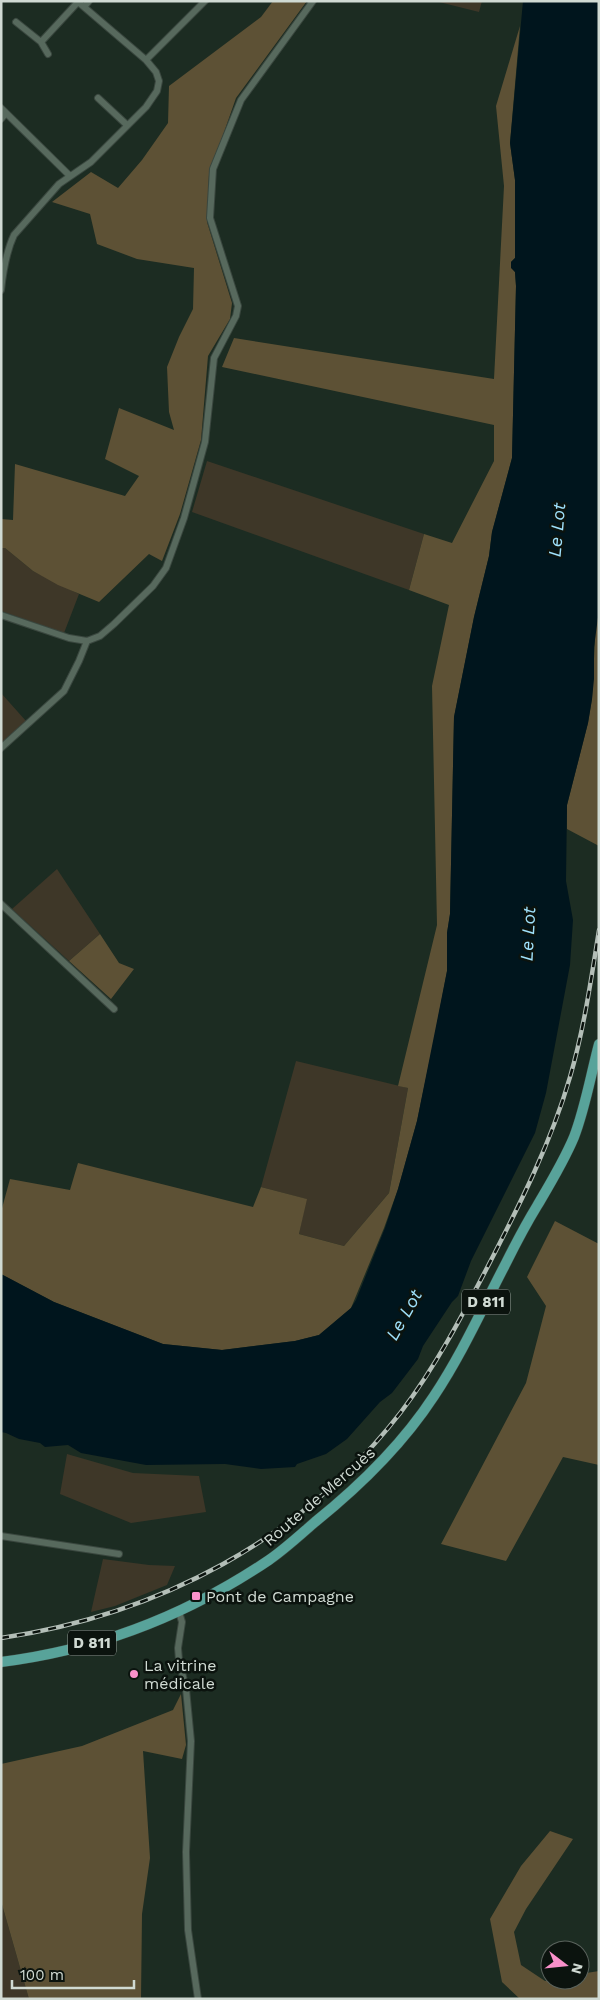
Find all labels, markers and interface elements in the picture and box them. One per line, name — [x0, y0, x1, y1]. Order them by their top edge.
water label: Le Lot — [544, 501, 569, 558]
water label: Le Lot — [516, 906, 539, 962]
water label: Le Lot — [381, 1285, 426, 1344]
road number: D 811 — [462, 1290, 510, 1314]
street label: Route de Mercuès — [260, 1443, 379, 1550]
place label: Pont de Campagne — [206, 1587, 354, 1606]
marker: Pont de Campagne — [190, 1590, 202, 1602]
road number: D 811 — [68, 1630, 116, 1656]
place label: La vitrine médicale — [144, 1656, 217, 1693]
marker: La vitrine médicale — [128, 1668, 140, 1680]
north arrow — [540, 1940, 590, 1990]
scale bar — [12, 1958, 135, 1990]
text: N — [568, 1961, 587, 1976]
text: 100 m — [20, 1966, 64, 1984]

